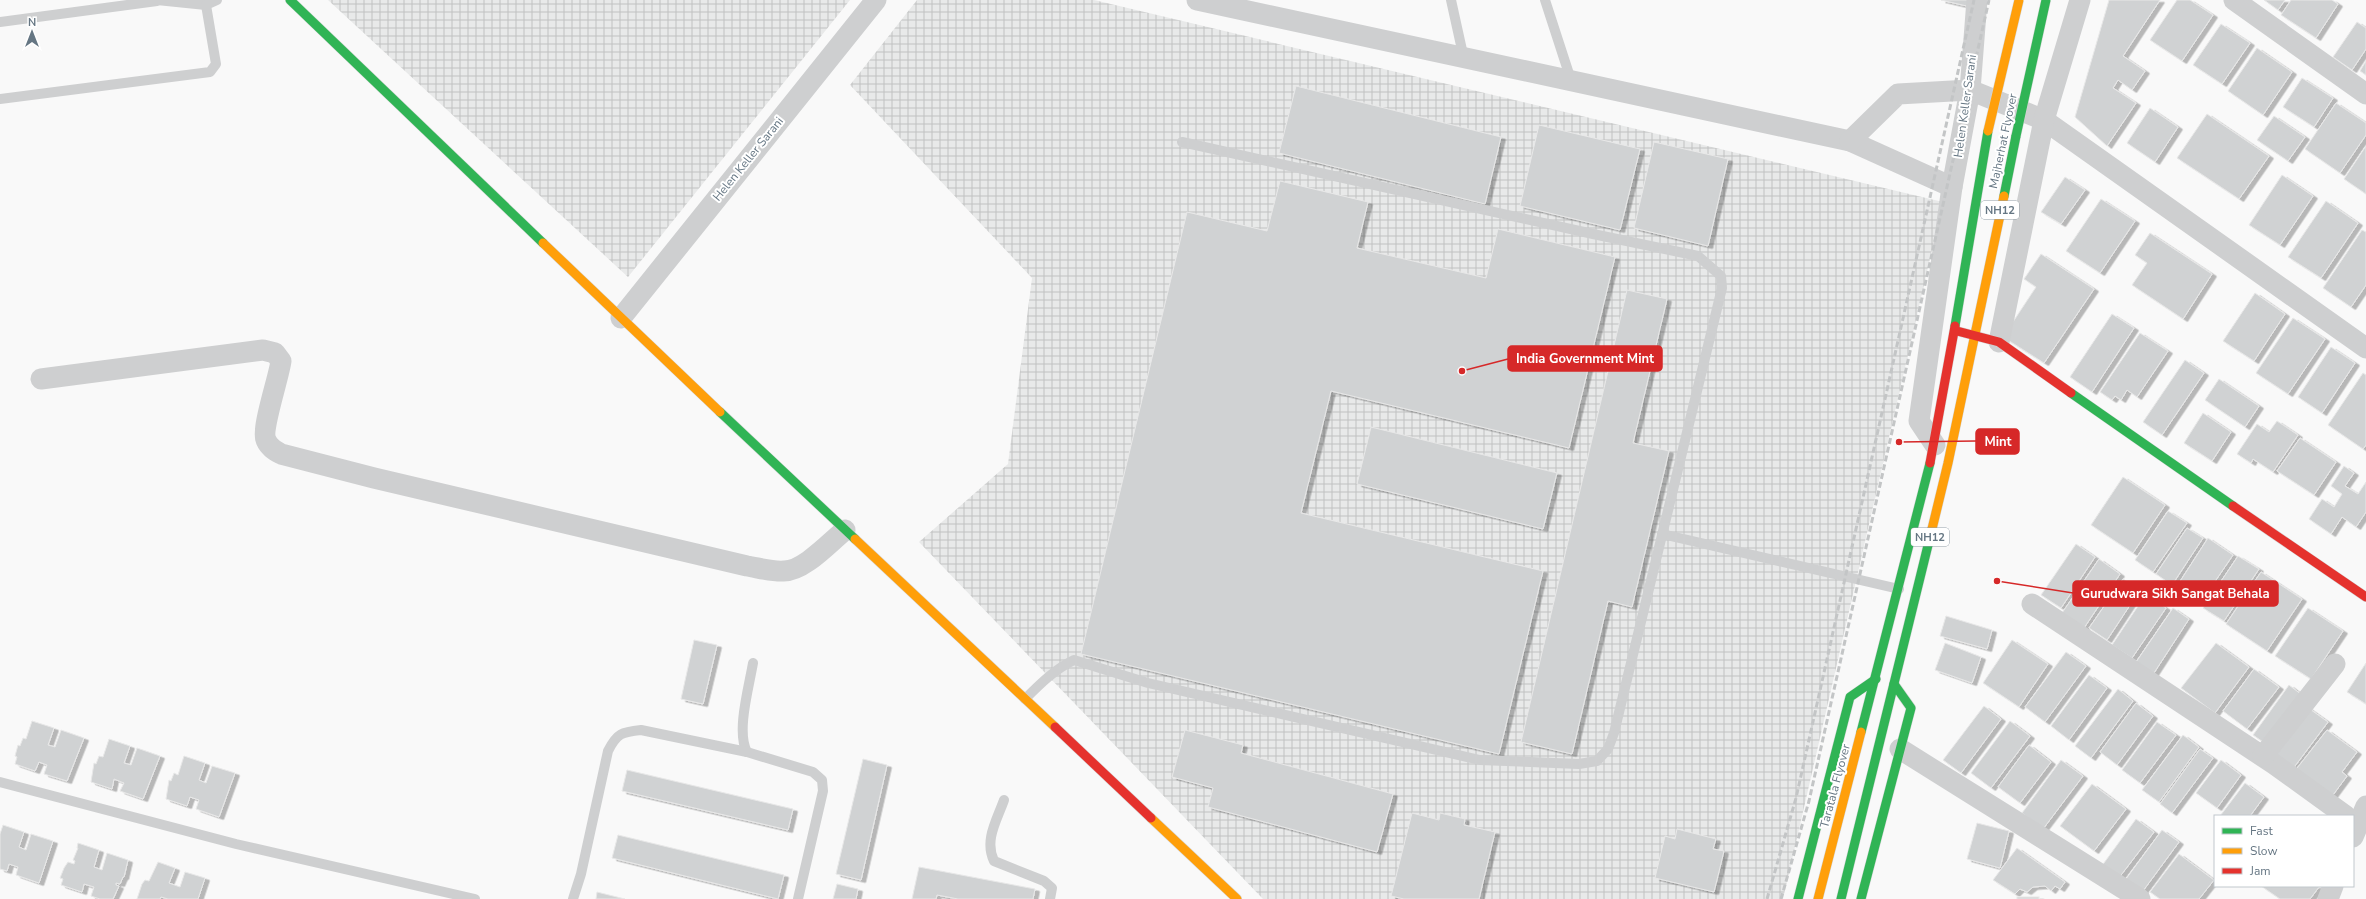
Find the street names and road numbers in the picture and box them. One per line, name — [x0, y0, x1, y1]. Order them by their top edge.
street label: Helen Keller Sarani — [1950, 53, 1980, 159]
street label: Majherhat Flyover — [1985, 91, 2021, 190]
street label: Helen Keller Sarani — [709, 114, 787, 204]
road number: NH12 — [1981, 201, 2019, 219]
road number: NH12 — [1911, 528, 1949, 546]
street label: Taratala Flyover — [1816, 742, 1854, 830]

